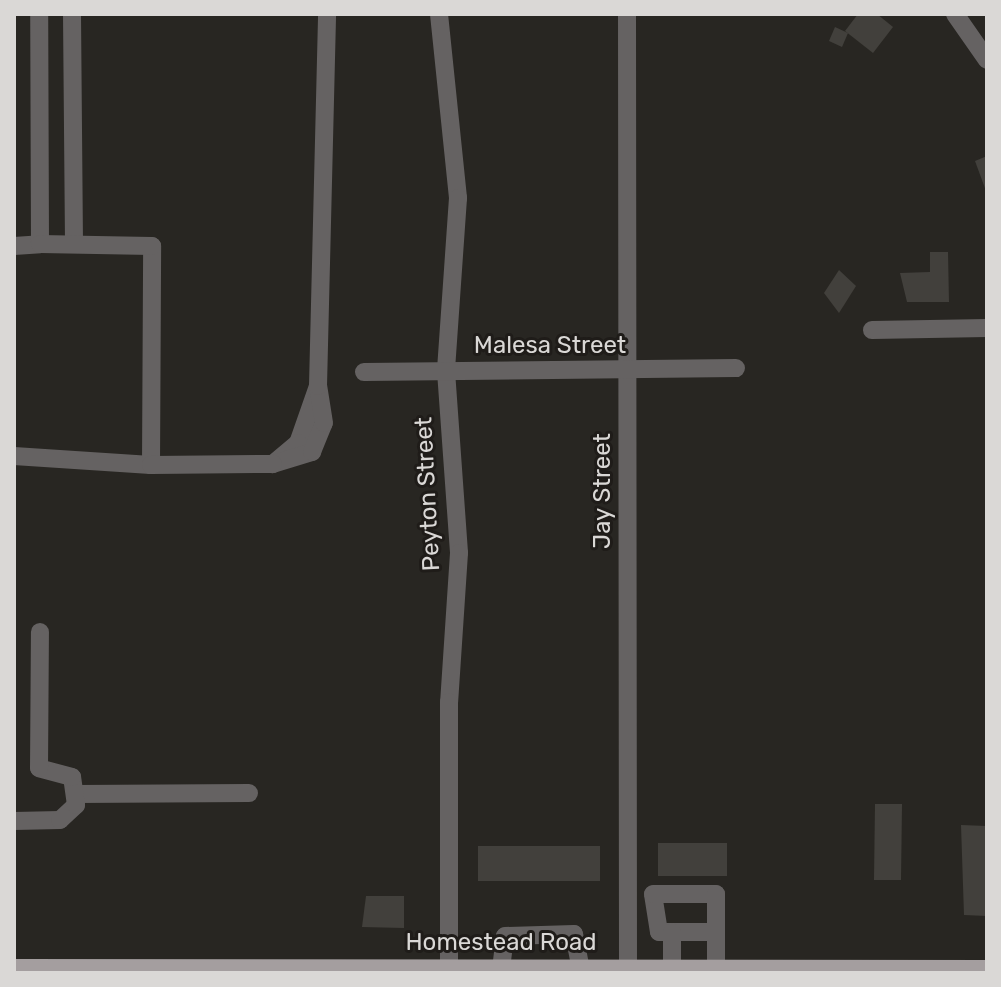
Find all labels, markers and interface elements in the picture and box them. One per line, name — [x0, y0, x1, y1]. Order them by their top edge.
street label: Malesa Street — [474, 332, 626, 360]
street label: Peyton Street — [410, 416, 446, 572]
street label: Jay Street — [589, 433, 617, 549]
street label: Homestead Road — [405, 929, 597, 957]

